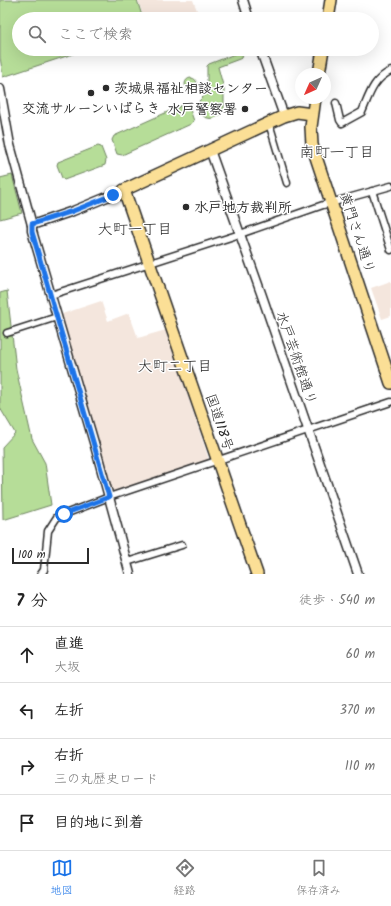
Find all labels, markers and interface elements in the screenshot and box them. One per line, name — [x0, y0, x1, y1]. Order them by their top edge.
search box — [12, 12, 379, 56]
icon: search — [26, 23, 48, 45]
text: ここで検索 — [58, 23, 133, 47]
north arrow — [295, 68, 331, 104]
place label: 茨城県福祉相談センター — [114, 78, 268, 100]
marker: 茨城県福祉相談センター — [101, 83, 111, 93]
marker: 交流サルーンいばらき — [86, 88, 96, 98]
place label: 交流サルーンいばらき — [21, 98, 161, 120]
place label: 水戸警察署 — [167, 99, 237, 121]
marker: 水戸警察署 — [240, 104, 250, 114]
district label: 南町一丁目 — [299, 141, 375, 165]
route end — [104, 186, 122, 204]
street label: 黄門さん通り — [334, 190, 380, 277]
place label: 水戸地方裁判所 — [194, 197, 292, 219]
marker: 水戸地方裁判所 — [181, 202, 191, 212]
district label: 大町一丁目 — [97, 218, 173, 242]
street label: 水戸芸術館通り — [270, 308, 322, 408]
district label: 大町二丁目 — [137, 355, 213, 379]
street label: 国道118号 — [199, 391, 239, 454]
route start — [55, 505, 73, 523]
scale bar — [12, 546, 89, 565]
text: 100 m — [18, 546, 46, 564]
text: 7 分 — [16, 588, 48, 615]
text: 徒歩 · 540 m — [299, 590, 375, 611]
text: 直進 — [54, 632, 84, 656]
icon: ahead — [16, 644, 38, 666]
text: 60 m — [346, 644, 375, 665]
text: 大坂 — [54, 657, 80, 678]
text: 左折 — [54, 699, 84, 723]
icon: left — [16, 700, 38, 722]
text: 370 m — [340, 700, 375, 721]
text: 右折 — [54, 744, 84, 768]
icon: right — [16, 756, 38, 778]
text: 110 m — [345, 756, 375, 777]
text: 三の丸歴史ロード — [54, 769, 158, 790]
text: 目的地に到着 — [54, 811, 144, 835]
icon: arrive — [16, 812, 38, 834]
tab: 地図 — [51, 857, 73, 900]
tab: 経路 — [174, 857, 196, 900]
tab: 保存済み — [297, 857, 341, 900]

